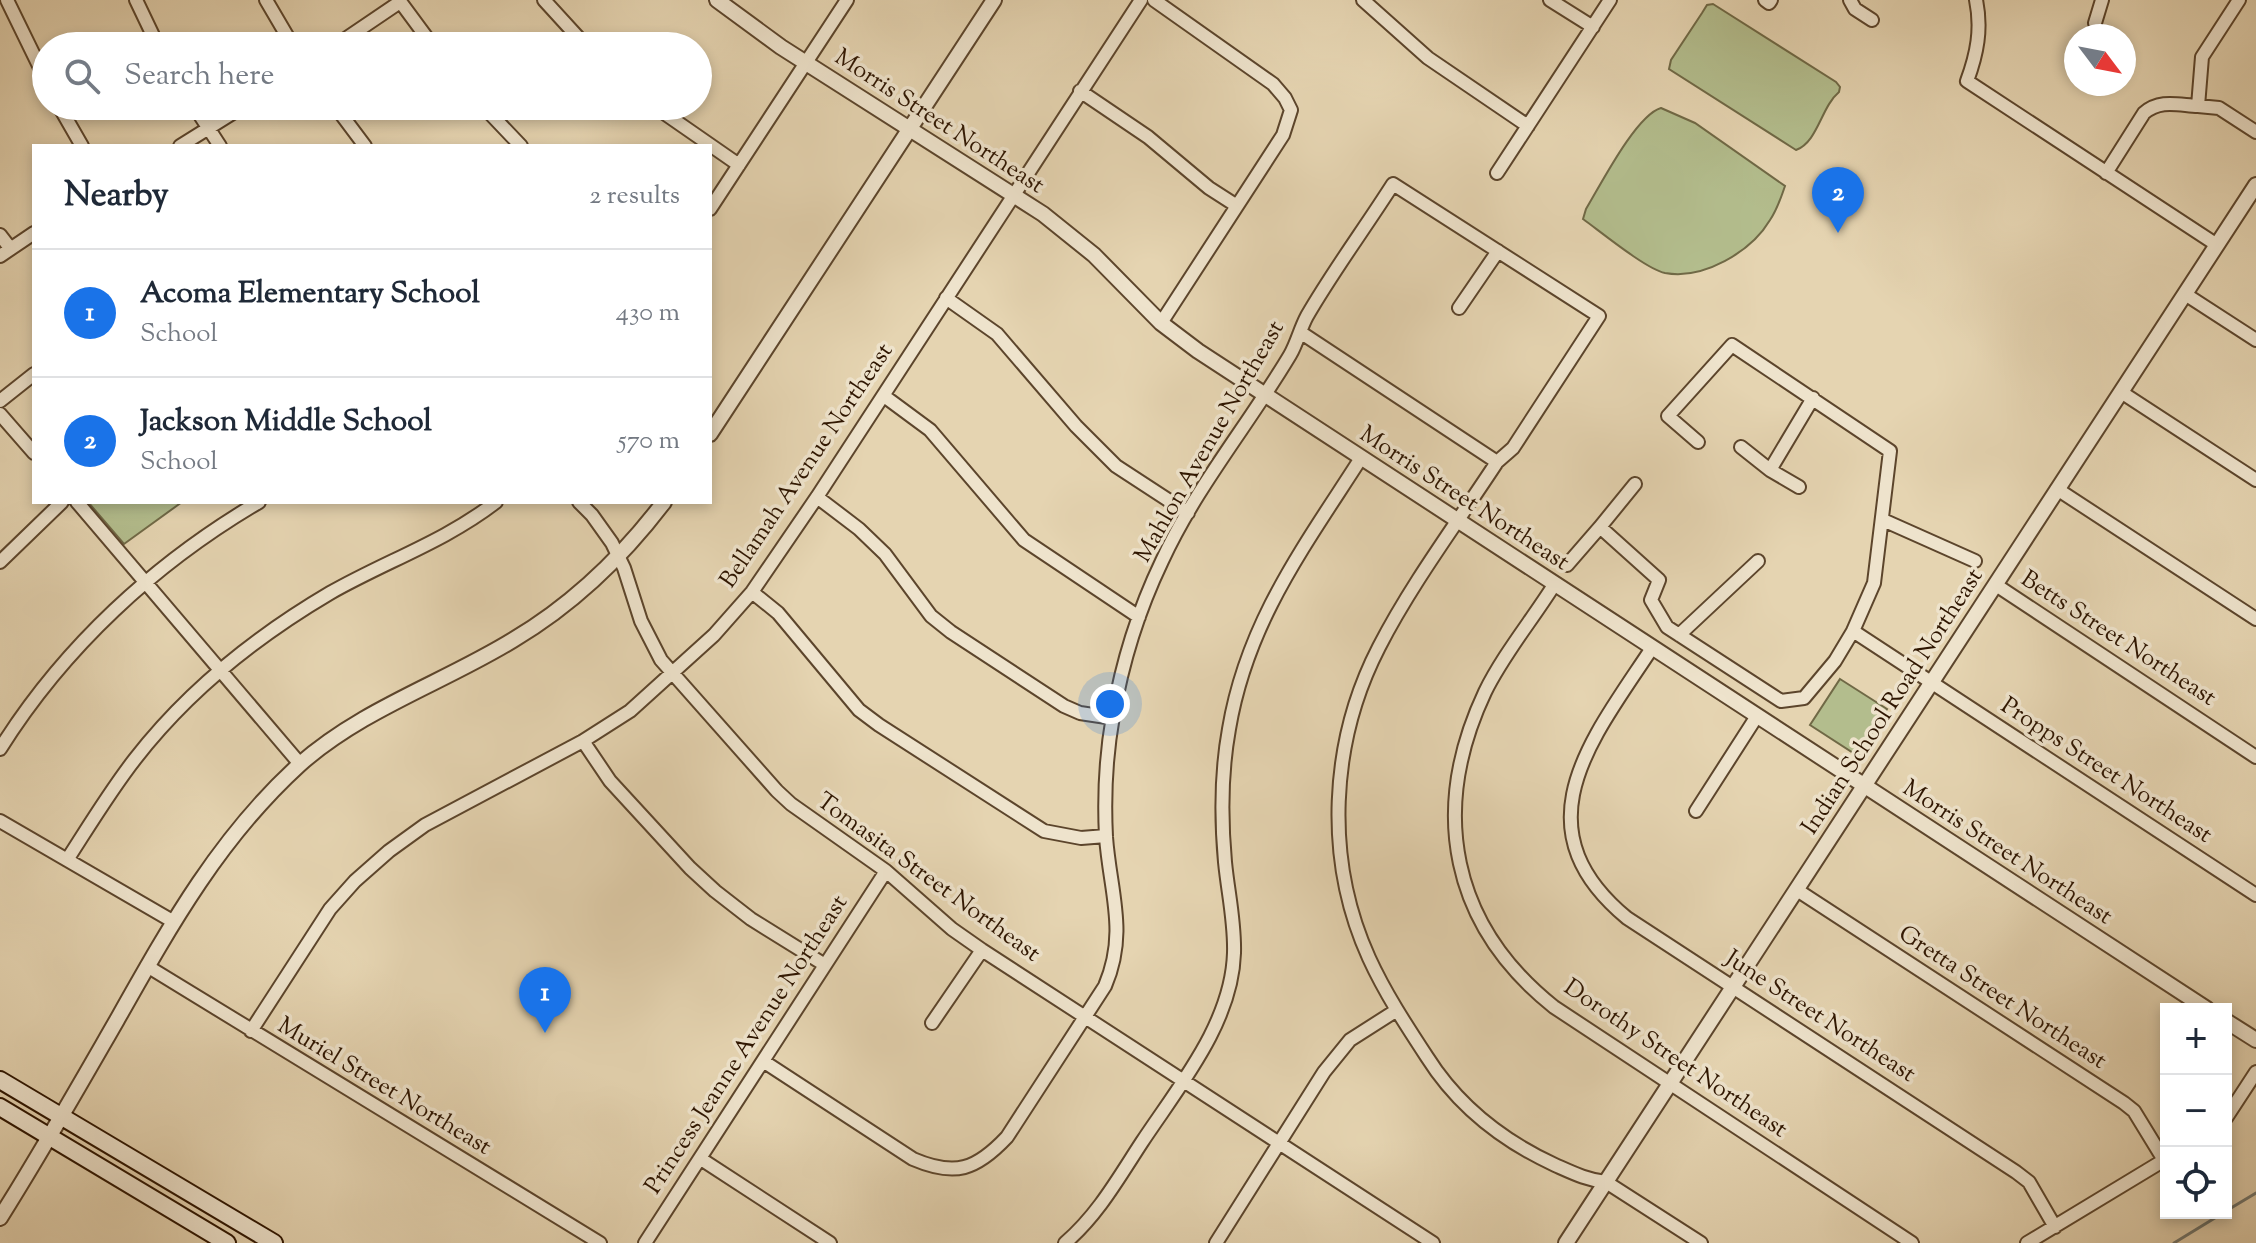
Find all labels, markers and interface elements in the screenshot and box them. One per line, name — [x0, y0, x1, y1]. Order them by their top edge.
north arrow — [2064, 24, 2136, 96]
search box — [32, 32, 712, 120]
street label: Morris Street Northeast — [827, 41, 1051, 203]
icon: search — [60, 54, 104, 98]
text: Search here — [124, 55, 274, 98]
pin: 2 — [1812, 167, 1864, 233]
text: Nearby — [64, 172, 169, 221]
text: 2 results — [589, 178, 680, 215]
text: Acoma Elementary School — [140, 273, 480, 316]
text: 1 — [86, 295, 94, 332]
text: 430 m — [616, 295, 680, 332]
street label: Mahlon Avenue Northeast — [1127, 315, 1293, 569]
text: School — [140, 316, 218, 353]
street label: Bellamah Avenue Northeast — [712, 337, 902, 595]
text: Jackson Middle School — [140, 401, 432, 444]
street label: Morris Street Northeast — [1352, 418, 1576, 580]
text: 2 — [84, 423, 96, 460]
text: 570 m — [618, 423, 680, 460]
text: School — [140, 444, 218, 481]
street label: Indian School Road Northeast — [1794, 562, 1992, 842]
street label: Betts Street Northeast — [2013, 563, 2223, 715]
your location — [1090, 684, 1130, 724]
street label: Propps Street Northeast — [1994, 690, 2218, 852]
street label: Morris Street Northeast — [1895, 772, 2119, 934]
street label: Tomasita Street Northeast — [809, 785, 1047, 971]
street label: Princess Jeanne Avenue Northeast — [637, 889, 857, 1201]
street label: Gretta Street Northeast — [1891, 918, 2113, 1078]
street label: June Street Northeast — [1716, 941, 1922, 1091]
pin: 1 — [519, 967, 571, 1033]
street label: Dorothy Street Northeast — [1556, 971, 1794, 1147]
map controls — [2160, 1003, 2232, 1219]
button: + — [2160, 1003, 2232, 1075]
street label: Muriel Street Northeast — [271, 1010, 497, 1164]
button: − — [2160, 1075, 2232, 1147]
button: locate — [2160, 1147, 2232, 1219]

